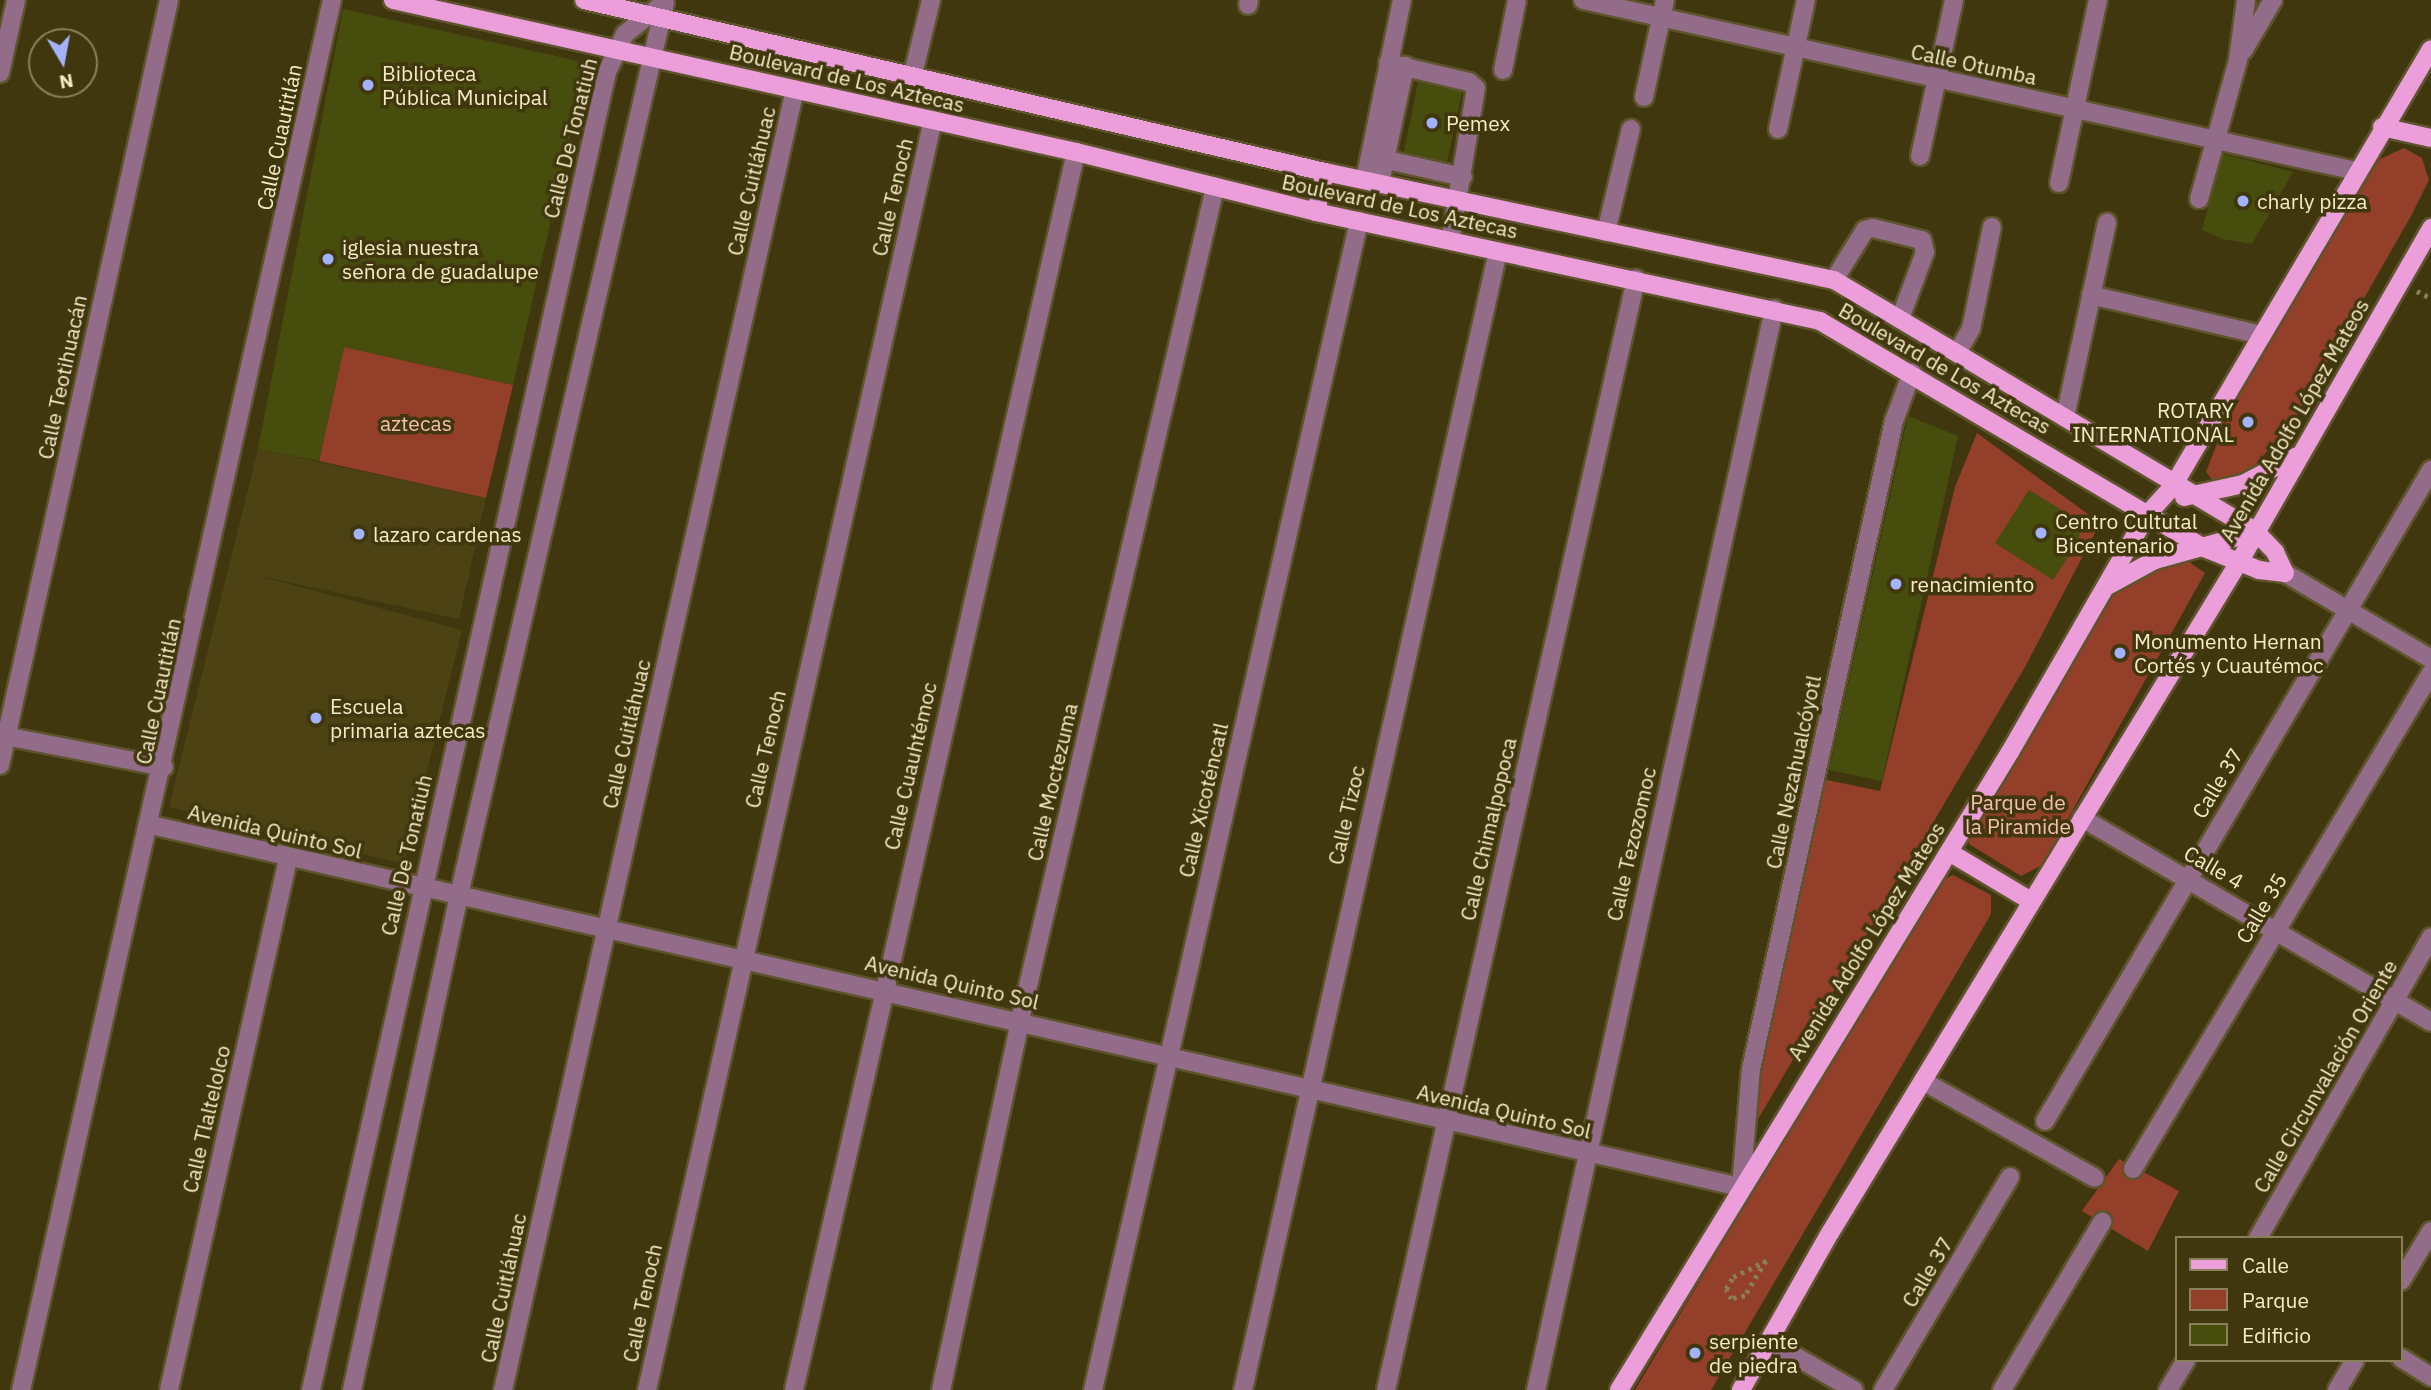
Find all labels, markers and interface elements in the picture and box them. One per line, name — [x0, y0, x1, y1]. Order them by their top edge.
north arrow — [28, 28, 98, 98]
street label: Calle Otumba — [1909, 38, 2039, 90]
street label: Boulevard de Los Aztecas — [727, 39, 967, 117]
street label: Calle De Tonatiuh — [538, 55, 602, 221]
place label: Biblioteca Pública Municipal — [382, 60, 548, 110]
street label: Calle Cuautitlán — [251, 62, 307, 212]
text: N — [57, 69, 75, 95]
marker: Biblioteca Pública Municipal — [360, 77, 376, 93]
street label: Calle Cuitláhuac — [722, 104, 780, 258]
place label: Pemex — [1446, 110, 1510, 136]
marker: Pemex — [1424, 115, 1440, 131]
street label: Calle Tenoch — [866, 136, 918, 258]
street label: Boulevard de Los Aztecas — [1280, 169, 1520, 243]
place label: charly pizza — [2257, 188, 2367, 214]
marker: charly pizza — [2235, 193, 2251, 209]
place label: iglesia nuestra señora de guadalupe — [342, 234, 539, 284]
marker: iglesia nuestra señora de guadalupe — [320, 251, 336, 267]
street label: Calle Teotihuacán — [32, 293, 92, 461]
street label: Avenida Adolfo López Mateos — [2214, 294, 2374, 546]
street label: Boulevard de Los Aztecas — [1834, 297, 2056, 439]
place label: ROTARY INTERNATIONAL — [2072, 397, 2234, 447]
park label: aztecas — [380, 410, 452, 436]
marker: ROTARY INTERNATIONAL — [2240, 414, 2256, 430]
place label: Centro Cultutal Bicentenario — [2055, 508, 2197, 558]
place label: lazaro cardenas — [373, 521, 522, 547]
marker: Centro Cultutal Bicentenario — [2033, 525, 2049, 541]
marker: lazaro cardenas — [351, 526, 367, 542]
place label: renacimiento — [1910, 571, 2034, 597]
marker: renacimiento — [1888, 576, 1904, 592]
street label: Calle Cuautitlán — [130, 616, 186, 766]
place label: Monumento Hernan Cortés y Cuautémoc — [2134, 628, 2324, 678]
marker: Monumento Hernan Cortés y Cuautémoc — [2112, 645, 2128, 661]
street label: Calle Cuitláhuac — [597, 657, 655, 811]
street label: Calle Nezahualcóyotl — [1760, 673, 1826, 871]
street label: Calle Cuauhtémoc — [878, 680, 942, 852]
street label: Calle Tenoch — [739, 688, 791, 810]
place label: Escuela primaria aztecas — [330, 693, 486, 743]
street label: Calle Moctezuma — [1022, 701, 1082, 863]
marker: Escuela primaria aztecas — [308, 710, 324, 726]
street label: Calle Xicoténcatl — [1173, 720, 1233, 880]
street label: Calle Chimalpopoca — [1455, 735, 1521, 923]
street label: Calle 37 — [2186, 743, 2248, 823]
street label: Calle Tizoc — [1322, 763, 1370, 867]
street label: Calle Tezozomoc — [1601, 765, 1661, 923]
street label: Calle De Tonatiuh — [375, 772, 437, 938]
park label: Parque de la Piramide — [1965, 789, 2071, 839]
street label: Avenida Quinto Sol — [185, 799, 365, 863]
street label: Avenida Adolfo López Mateos — [1782, 817, 1950, 1065]
street label: Calle 4 — [2180, 840, 2248, 894]
street label: Calle 35 — [2230, 868, 2292, 948]
street label: Avenida Quinto Sol — [862, 950, 1042, 1014]
street label: Calle Circunvalación Oriente — [2248, 955, 2402, 1197]
street label: Calle Tlaltelolco — [177, 1043, 235, 1195]
street label: Avenida Quinto Sol — [1414, 1079, 1594, 1143]
street label: Calle Cuitláhuac — [475, 1211, 531, 1365]
street label: Calle 37 — [1896, 1232, 1958, 1312]
legend — [2176, 1236, 2403, 1362]
street label: Calle Tenoch — [617, 1241, 667, 1365]
text: Calle — [2242, 1251, 2289, 1279]
text: Parque — [2242, 1286, 2309, 1314]
text: Edificio — [2242, 1321, 2311, 1349]
place label: serpiente de piedra — [1709, 1328, 1798, 1378]
marker: serpiente de piedra — [1687, 1345, 1703, 1361]

